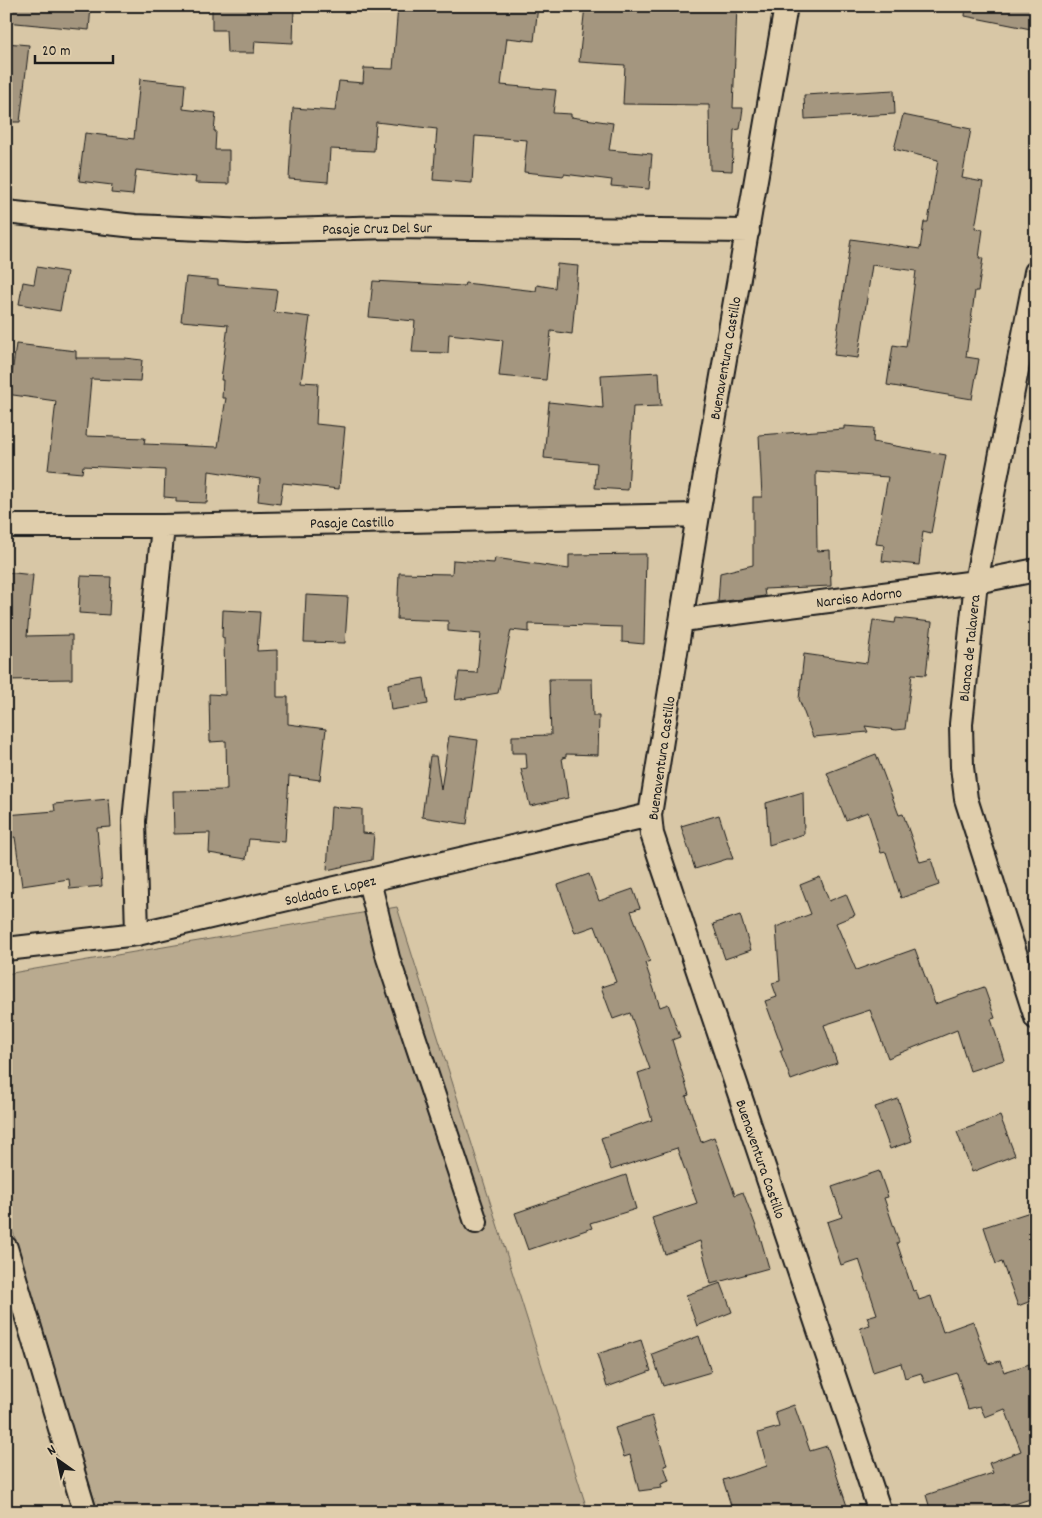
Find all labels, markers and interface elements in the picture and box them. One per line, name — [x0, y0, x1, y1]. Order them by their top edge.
scale bar — [35, 32, 112, 64]
text: 20 m — [42, 41, 70, 63]
street label: Pasaje Cruz Del Sur — [322, 218, 433, 242]
street label: Buenaventura Castillo — [705, 295, 749, 422]
street label: Pasaje Castillo — [310, 512, 395, 536]
street label: Narciso Adorno — [815, 583, 904, 615]
street label: Blanca de Talavera — [954, 593, 988, 703]
street label: Buenaventura Castillo — [643, 695, 683, 822]
street label: Soldado E. Lopez — [283, 871, 378, 913]
street label: Buenaventura Castillo — [728, 1097, 790, 1223]
north arrow — [32, 1436, 82, 1486]
text: N — [44, 1440, 60, 1461]

